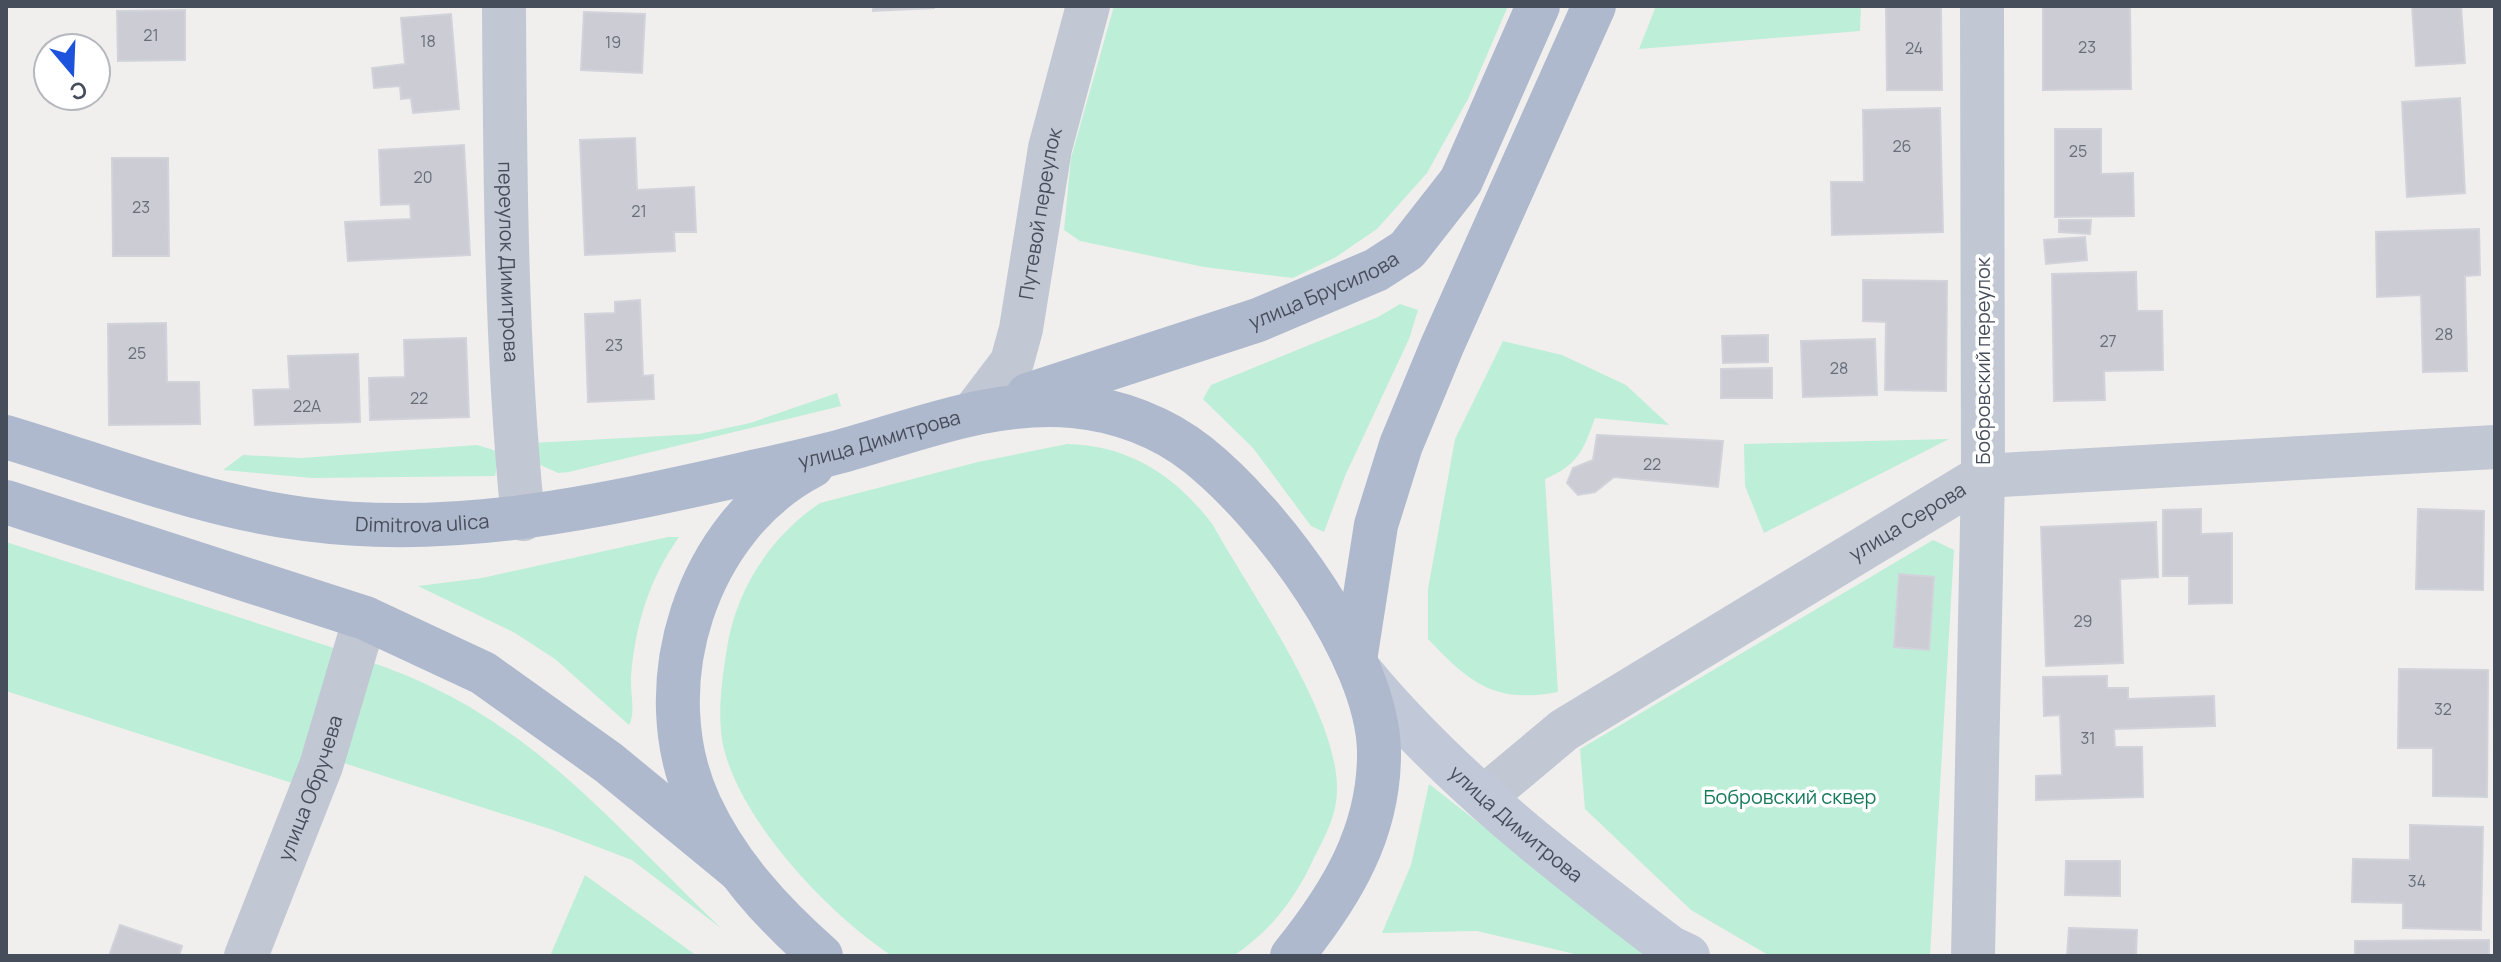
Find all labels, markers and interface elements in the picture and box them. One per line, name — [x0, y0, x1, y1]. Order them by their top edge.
house number: 21 — [143, 24, 159, 46]
house number: 18 — [420, 30, 436, 52]
house number: 19 — [605, 31, 621, 53]
north arrow — [32, 32, 112, 112]
house number: 23 — [2078, 36, 2096, 58]
house number: 24 — [1905, 37, 1923, 59]
text: С — [66, 74, 91, 108]
street label: Путевой переулок — [1012, 123, 1068, 301]
house number: 26 — [1892, 135, 1912, 157]
house number: 25 — [2069, 140, 2087, 162]
street label: переулок Димитрова — [492, 161, 525, 363]
house number: 20 — [414, 166, 432, 188]
house number: 23 — [132, 196, 150, 218]
house number: 21 — [631, 200, 647, 222]
street label: улица Брусилова — [1245, 245, 1404, 335]
street label: Бобровский переулок — [1969, 256, 1996, 465]
house number: 28 — [2435, 323, 2453, 345]
house number: 27 — [2099, 330, 2117, 352]
house number: 23 — [605, 334, 623, 356]
house number: 25 — [128, 342, 146, 364]
house number: 28 — [1830, 357, 1848, 379]
house number: 22 — [410, 387, 428, 409]
house number: 22А — [293, 395, 321, 417]
street label: улица Димитрова — [795, 403, 963, 474]
house number: 22 — [1643, 453, 1661, 475]
street label: улица Серова — [1844, 476, 1971, 567]
street label: Dimitrova ulica — [354, 507, 490, 538]
house number: 29 — [2073, 610, 2093, 632]
house number: 32 — [2434, 698, 2452, 720]
street label: улица Обручева — [271, 712, 348, 865]
house number: 31 — [2080, 727, 2096, 749]
street label: улица Димитрова — [1444, 759, 1589, 888]
park label: Бобровский сквер — [1704, 783, 1877, 810]
house number: 34 — [2408, 870, 2426, 892]

